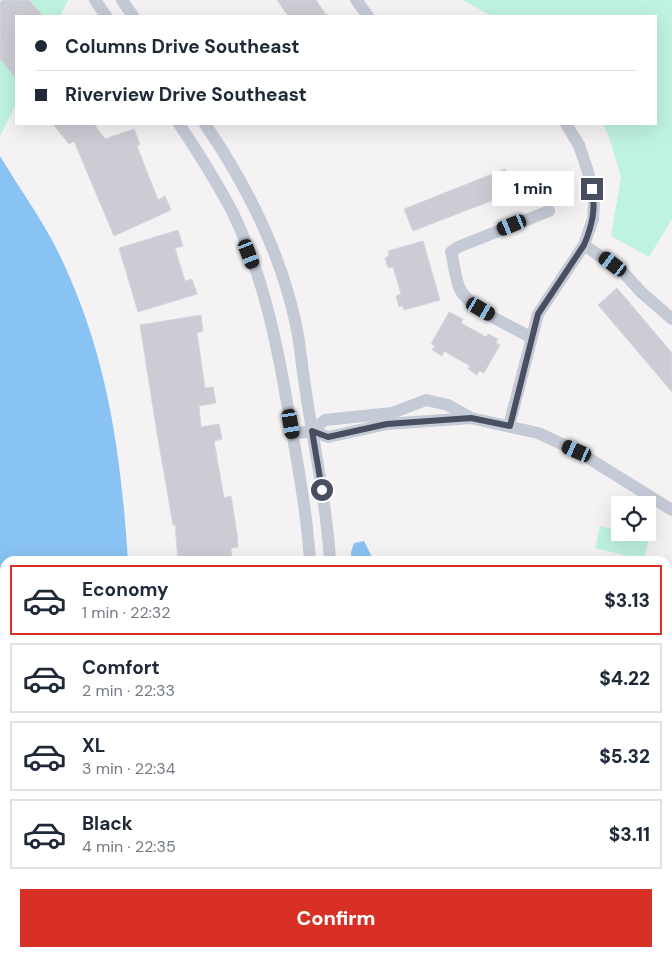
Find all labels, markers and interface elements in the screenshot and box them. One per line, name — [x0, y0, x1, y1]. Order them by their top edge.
text: Columns Drive Southeast — [65, 34, 300, 59]
text: Riverview Drive Southeast — [65, 82, 307, 107]
callout: 1 min — [492, 172, 574, 206]
text: 1 min — [513, 178, 553, 199]
route end — [581, 178, 603, 200]
car — [495, 212, 528, 238]
car — [236, 237, 261, 271]
car — [596, 249, 629, 279]
car — [464, 295, 497, 323]
car — [281, 408, 300, 440]
car — [560, 438, 593, 464]
route start — [311, 479, 333, 501]
map controls — [611, 496, 656, 541]
button: locate — [611, 496, 656, 541]
text: Economy — [82, 577, 169, 602]
icon: car — [22, 578, 67, 623]
text: $3.13 — [604, 588, 650, 613]
text: 1 min · 22:32 — [82, 602, 171, 623]
text: Comfort — [82, 655, 160, 680]
icon: car — [22, 656, 67, 701]
text: $4.22 — [599, 666, 650, 691]
text: 2 min · 22:33 — [82, 680, 175, 701]
text: XL — [82, 733, 105, 758]
icon: car — [22, 734, 67, 779]
text: $5.32 — [599, 744, 650, 769]
text: 3 min · 22:34 — [82, 758, 176, 779]
text: Black — [82, 811, 133, 836]
icon: car — [22, 812, 67, 857]
text: $3.11 — [609, 822, 650, 847]
text: 4 min · 22:35 — [82, 836, 176, 857]
button: Confirm — [20, 889, 652, 947]

